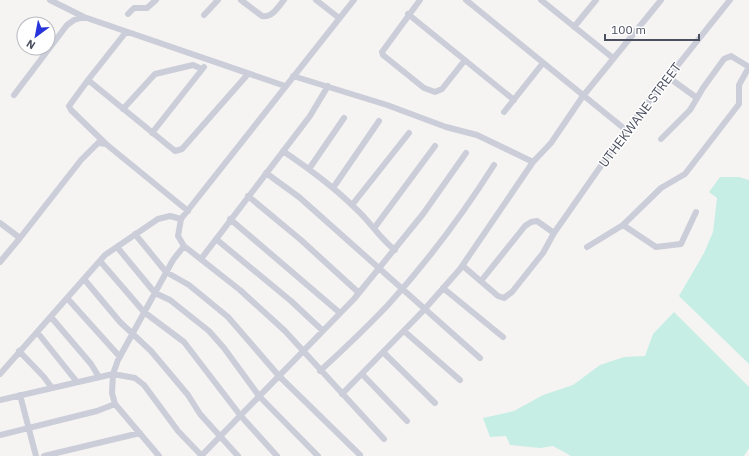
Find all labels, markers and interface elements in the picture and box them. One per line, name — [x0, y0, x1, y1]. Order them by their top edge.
north arrow — [16, 16, 56, 56]
scale bar — [605, 16, 699, 42]
text: 100 m — [611, 22, 646, 37]
text: N — [24, 36, 38, 53]
street label: UTHEKWANE STREET — [595, 59, 685, 171]

